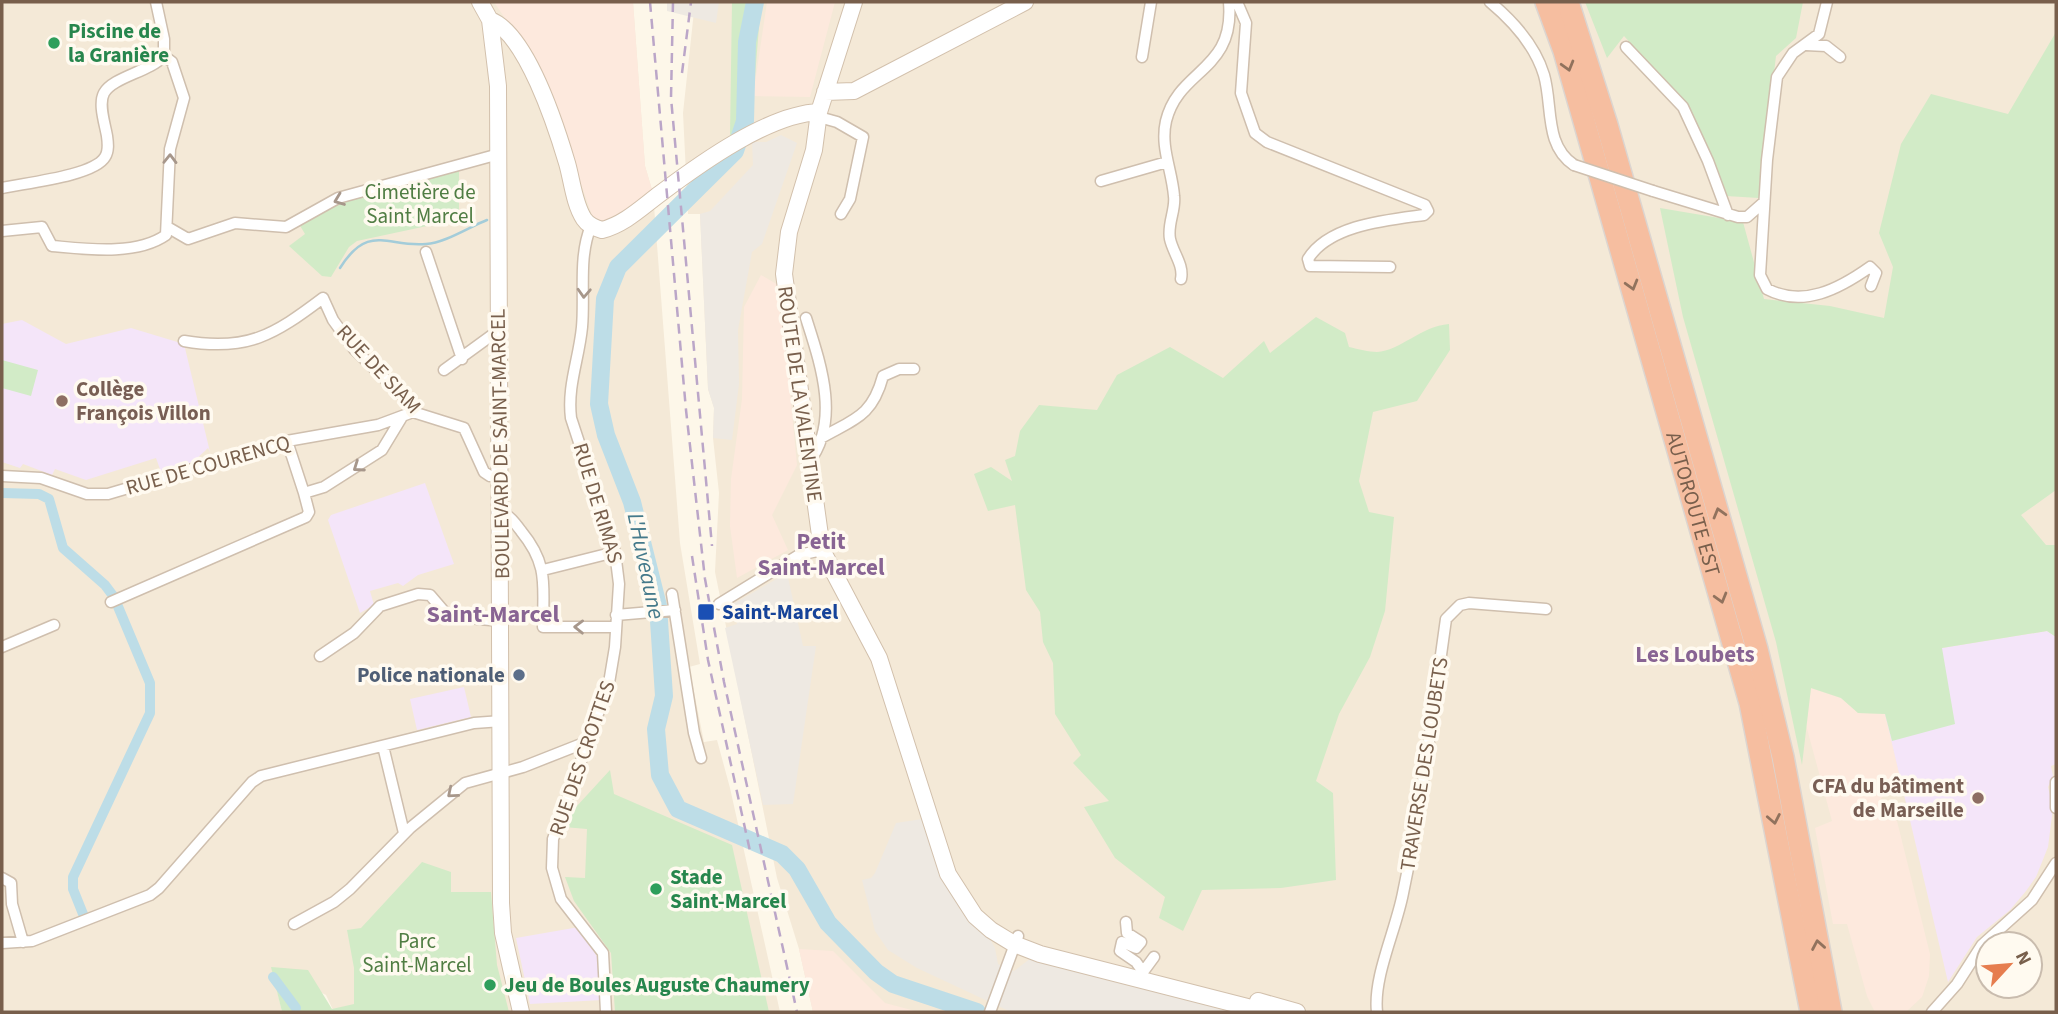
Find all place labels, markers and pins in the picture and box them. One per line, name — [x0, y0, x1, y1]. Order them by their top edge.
place label: Piscine de la Granière — [68, 16, 169, 70]
marker: Piscine de la Granière — [46, 35, 62, 51]
place label: Collège François Villon — [76, 374, 211, 428]
marker: Collège François Villon — [54, 393, 70, 409]
place label: Saint-Marcel — [722, 597, 838, 627]
marker: Saint-Marcel — [696, 602, 716, 622]
place label: Police nationale — [357, 660, 505, 690]
marker: Police nationale — [511, 667, 527, 683]
place label: CFA du bâtiment de Marseille — [1812, 771, 1964, 825]
marker: CFA du bâtiment de Marseille — [1970, 790, 1986, 806]
place label: Stade Saint-Marcel — [670, 862, 786, 916]
marker: Stade Saint-Marcel — [648, 881, 664, 897]
place label: Jeu de Boules Auguste Chaumery — [504, 970, 810, 1000]
marker: Jeu de Boules Auguste Chaumery — [482, 977, 498, 993]

